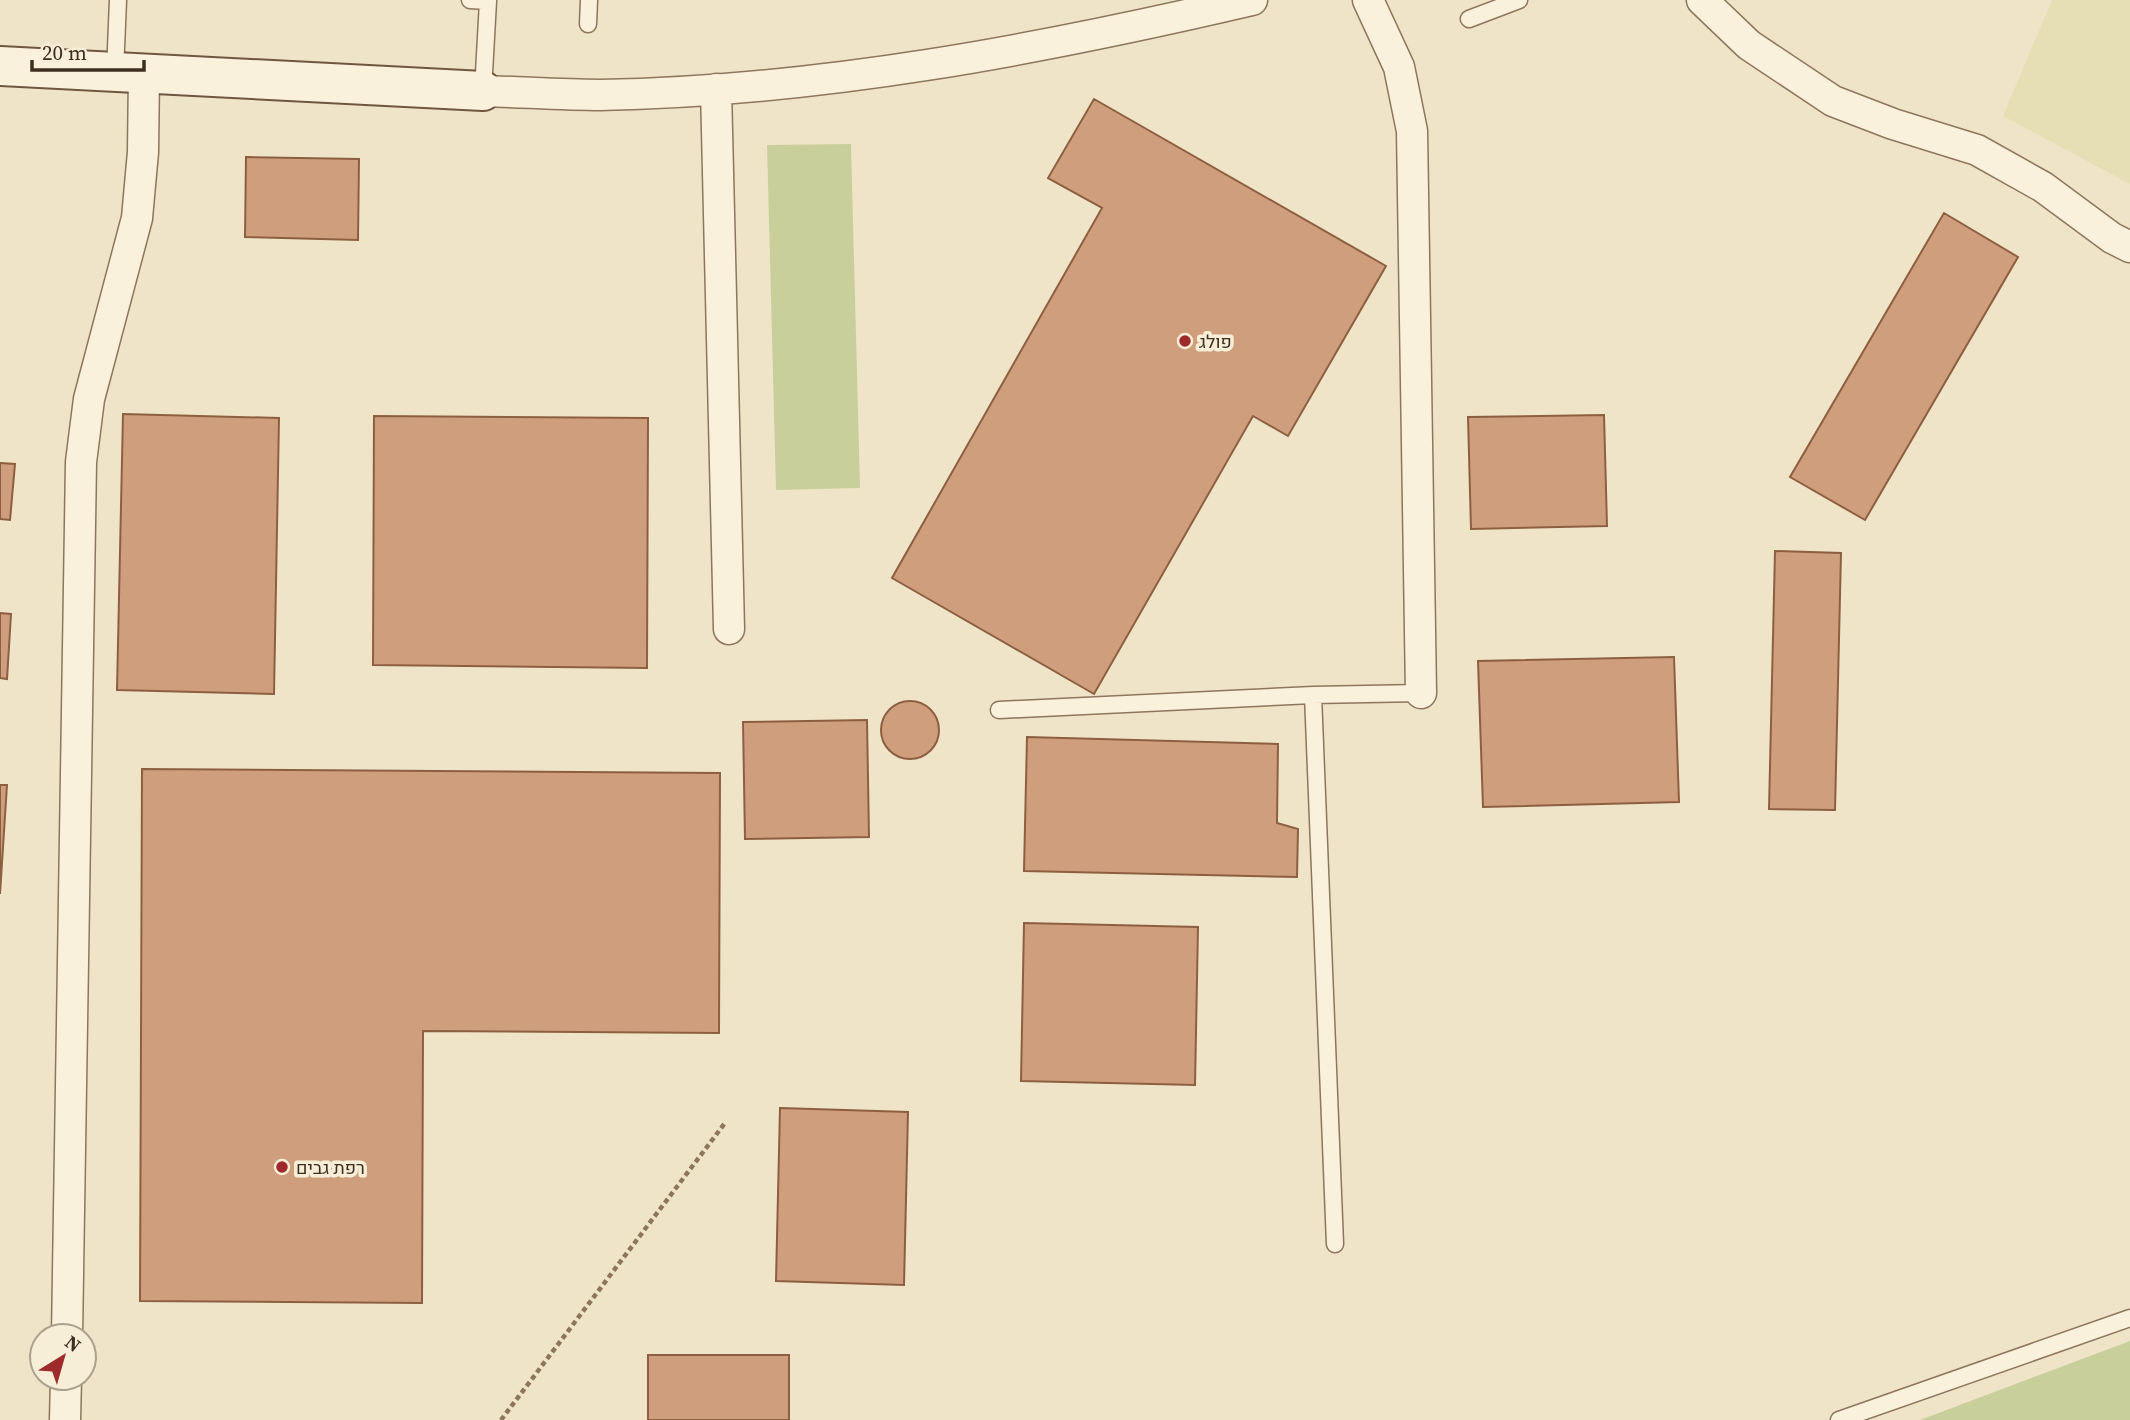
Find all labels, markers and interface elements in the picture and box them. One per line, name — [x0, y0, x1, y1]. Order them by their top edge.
scale bar — [32, 28, 144, 72]
text: 20 m — [42, 38, 87, 67]
place label: פולג — [1199, 329, 1232, 354]
marker: פולג — [1177, 333, 1193, 349]
place label: רפת גבים — [296, 1155, 365, 1180]
marker: רפת גבים — [274, 1159, 290, 1175]
north arrow — [28, 1322, 98, 1392]
text: N — [60, 1329, 87, 1358]

